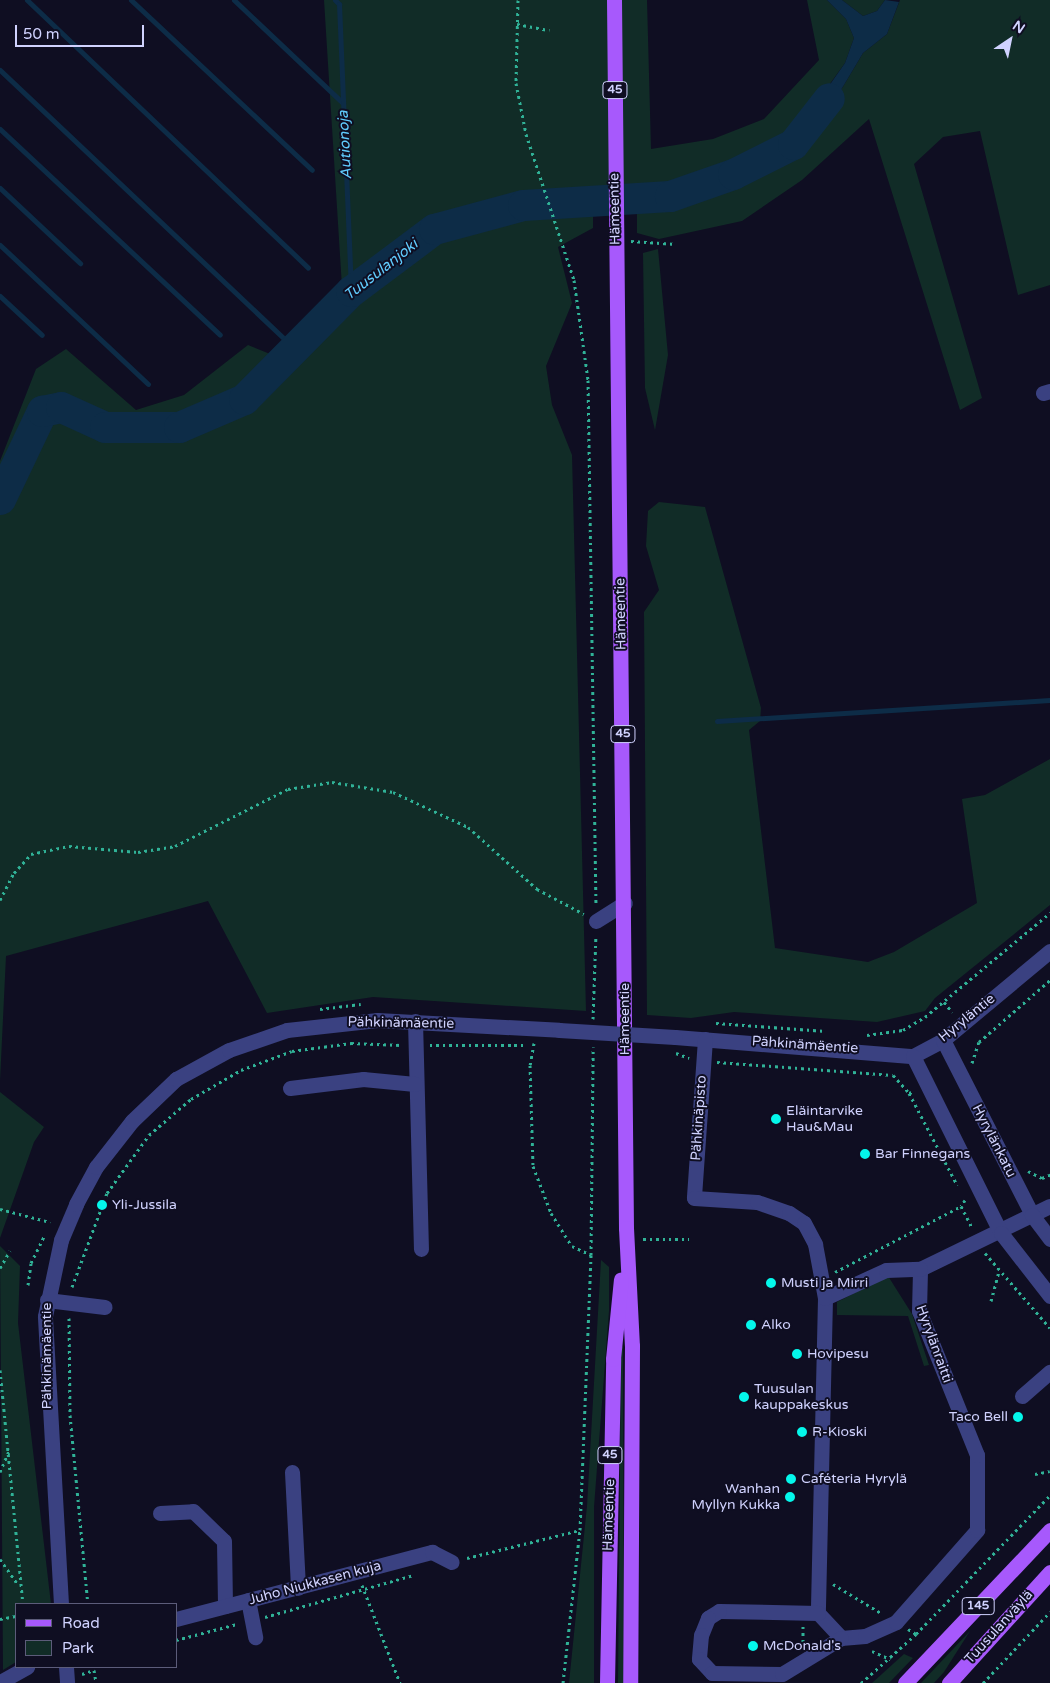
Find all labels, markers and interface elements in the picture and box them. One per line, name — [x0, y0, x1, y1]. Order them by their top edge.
scale bar — [18, 15, 146, 47]
north arrow — [985, 15, 1035, 65]
text: N — [1009, 17, 1028, 37]
text: 50 m — [23, 25, 60, 43]
road number: 45 — [601, 80, 629, 100]
water label: Autionoja — [334, 110, 356, 180]
street label: Hämeentie — [606, 173, 624, 245]
water label: Tuusulanjoki — [340, 236, 422, 304]
street label: Hämeentie — [612, 578, 630, 650]
road number: 45 — [609, 724, 637, 744]
street label: Hämeentie — [617, 983, 633, 1055]
street label: Hyryläntie — [936, 990, 998, 1046]
street label: Pähkinämäentie — [348, 1014, 454, 1032]
street label: Pähkinämäentie — [751, 1033, 859, 1057]
street label: Pähkinäpisto — [688, 1075, 710, 1161]
street label: Hyrylänkatu — [968, 1102, 1020, 1180]
place label: Eläintarvike Hau&Mau — [786, 1103, 863, 1136]
marker: Eläintarvike Hau&Mau — [770, 1113, 782, 1125]
place label: Bar Finnegans — [875, 1146, 970, 1162]
marker: Bar Finnegans — [859, 1148, 871, 1160]
place label: Yli-Jussila — [112, 1197, 177, 1213]
marker: Yli-Jussila — [96, 1199, 108, 1211]
place label: Musti ja Mirri — [781, 1275, 868, 1291]
marker: Musti ja Mirri — [765, 1277, 777, 1289]
street label: Pähkinämäentie — [39, 1303, 55, 1409]
street label: Hyrylänraitti — [912, 1303, 956, 1385]
place label: Alko — [761, 1317, 791, 1333]
marker: Alko — [745, 1319, 757, 1331]
place label: Hovipesu — [807, 1346, 869, 1362]
marker: Hovipesu — [791, 1348, 803, 1360]
place label: Tuusulan kauppakeskus — [754, 1381, 848, 1414]
marker: Tuusulan kauppakeskus — [738, 1391, 750, 1403]
place label: Taco Bell — [949, 1409, 1008, 1425]
marker: Taco Bell — [1012, 1411, 1024, 1423]
place label: R-Kioski — [812, 1424, 867, 1440]
marker: R-Kioski — [796, 1426, 808, 1438]
road number: 45 — [596, 1446, 624, 1464]
place label: Caféteria Hyrylä — [801, 1471, 907, 1487]
marker: Caféteria Hyrylä — [785, 1473, 797, 1485]
street label: Hämeentie — [599, 1479, 619, 1551]
place label: Wanhan Myllyn Kukka — [692, 1481, 780, 1514]
marker: Wanhan Myllyn Kukka — [784, 1491, 796, 1503]
street label: Juho Niukkasen kuja — [247, 1557, 383, 1609]
street label: Tuusulanväylä — [961, 1587, 1037, 1667]
road number: 145 — [960, 1596, 996, 1615]
legend — [15, 1603, 178, 1668]
text: Road — [62, 1614, 100, 1632]
place label: McDonald's — [763, 1638, 841, 1654]
text: Park — [62, 1639, 94, 1657]
marker: McDonald's — [747, 1640, 759, 1652]

